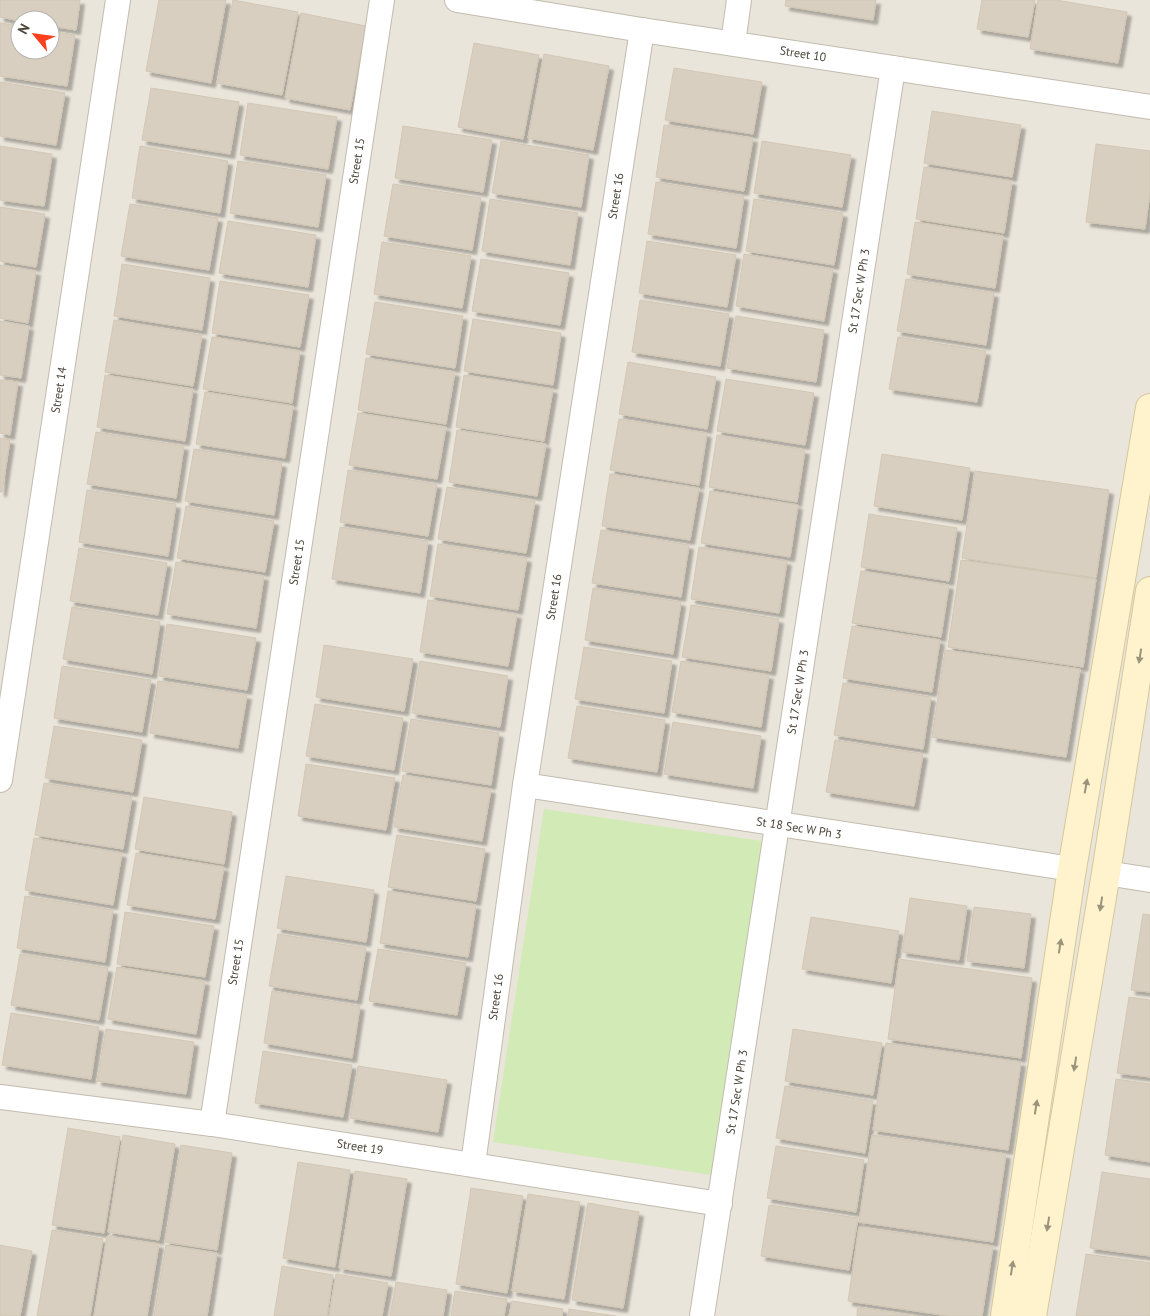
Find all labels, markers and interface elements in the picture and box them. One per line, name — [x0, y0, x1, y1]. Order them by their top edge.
north arrow — [10, 10, 60, 60]
text: N — [14, 20, 34, 37]
street label: Street 10 — [779, 42, 828, 65]
street label: Street 15 — [345, 137, 368, 185]
street label: Street 16 — [604, 172, 627, 220]
street label: St 17 Sec W Ph 3 — [844, 247, 873, 334]
street label: Street 14 — [47, 365, 70, 414]
street label: Street 15 — [285, 538, 308, 586]
street label: Street 16 — [542, 573, 565, 621]
street label: St 17 Sec W Ph 3 — [783, 648, 812, 735]
one-way arrow — [1136, 649, 1144, 665]
one-way arrow — [1083, 778, 1091, 794]
street label: St 18 Sec W Ph 3 — [755, 813, 843, 842]
one-way arrow — [1097, 896, 1105, 912]
street label: Street 15 — [224, 938, 247, 986]
one-way arrow — [1057, 938, 1065, 954]
street label: Street 16 — [485, 973, 506, 1021]
street label: St 17 Sec W Ph 3 — [722, 1048, 751, 1135]
one-way arrow — [1070, 1056, 1078, 1072]
one-way arrow — [1033, 1099, 1041, 1115]
street label: Street 19 — [336, 1135, 384, 1158]
one-way arrow — [1043, 1216, 1051, 1232]
one-way arrow — [1008, 1259, 1016, 1275]

